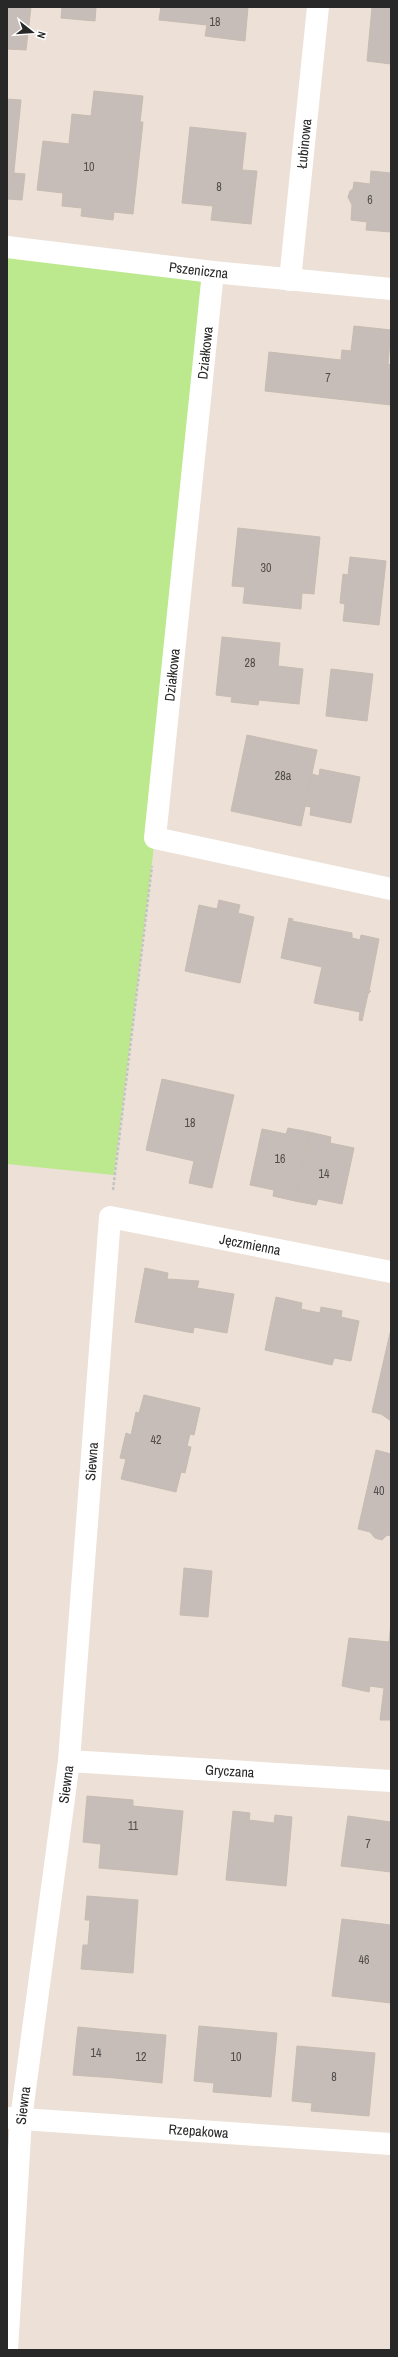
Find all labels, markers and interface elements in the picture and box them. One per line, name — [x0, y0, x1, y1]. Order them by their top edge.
north arrow — [12, 12, 52, 52]
house number: 18 — [210, 14, 220, 30]
text: N — [34, 30, 49, 40]
street label: Łubinowa — [292, 117, 316, 169]
house number: 10 — [84, 159, 94, 175]
house number: 8 — [216, 179, 222, 195]
house number: 6 — [367, 192, 373, 208]
street label: Pszeniczna — [168, 258, 230, 282]
street label: Działkowa — [193, 325, 217, 380]
house number: 7 — [325, 370, 331, 386]
house number: 30 — [261, 560, 271, 576]
street label: Działkowa — [160, 647, 184, 702]
house number: 28 — [245, 655, 255, 671]
house number: 28a — [275, 768, 292, 784]
house number: 18 — [185, 1115, 195, 1131]
house number: 16 — [275, 1151, 285, 1167]
house number: 14 — [319, 1166, 330, 1182]
street label: Jęczmienna — [218, 1230, 283, 1259]
house number: 42 — [151, 1432, 161, 1448]
street label: Siewna — [81, 1441, 102, 1481]
house number: 40 — [374, 1483, 384, 1499]
street label: Gryczana — [205, 1760, 255, 1782]
street label: Siewna — [54, 1764, 77, 1805]
house number: 11 — [128, 1818, 139, 1834]
house number: 7 — [365, 1836, 371, 1852]
house number: 46 — [359, 1952, 369, 1968]
house number: 14 — [91, 2045, 102, 2061]
house number: 12 — [136, 2049, 146, 2065]
house number: 10 — [231, 2049, 241, 2065]
house number: 8 — [331, 2069, 337, 2085]
street label: Siewna — [12, 2085, 34, 2125]
street label: Rzepakowa — [168, 2120, 230, 2142]

